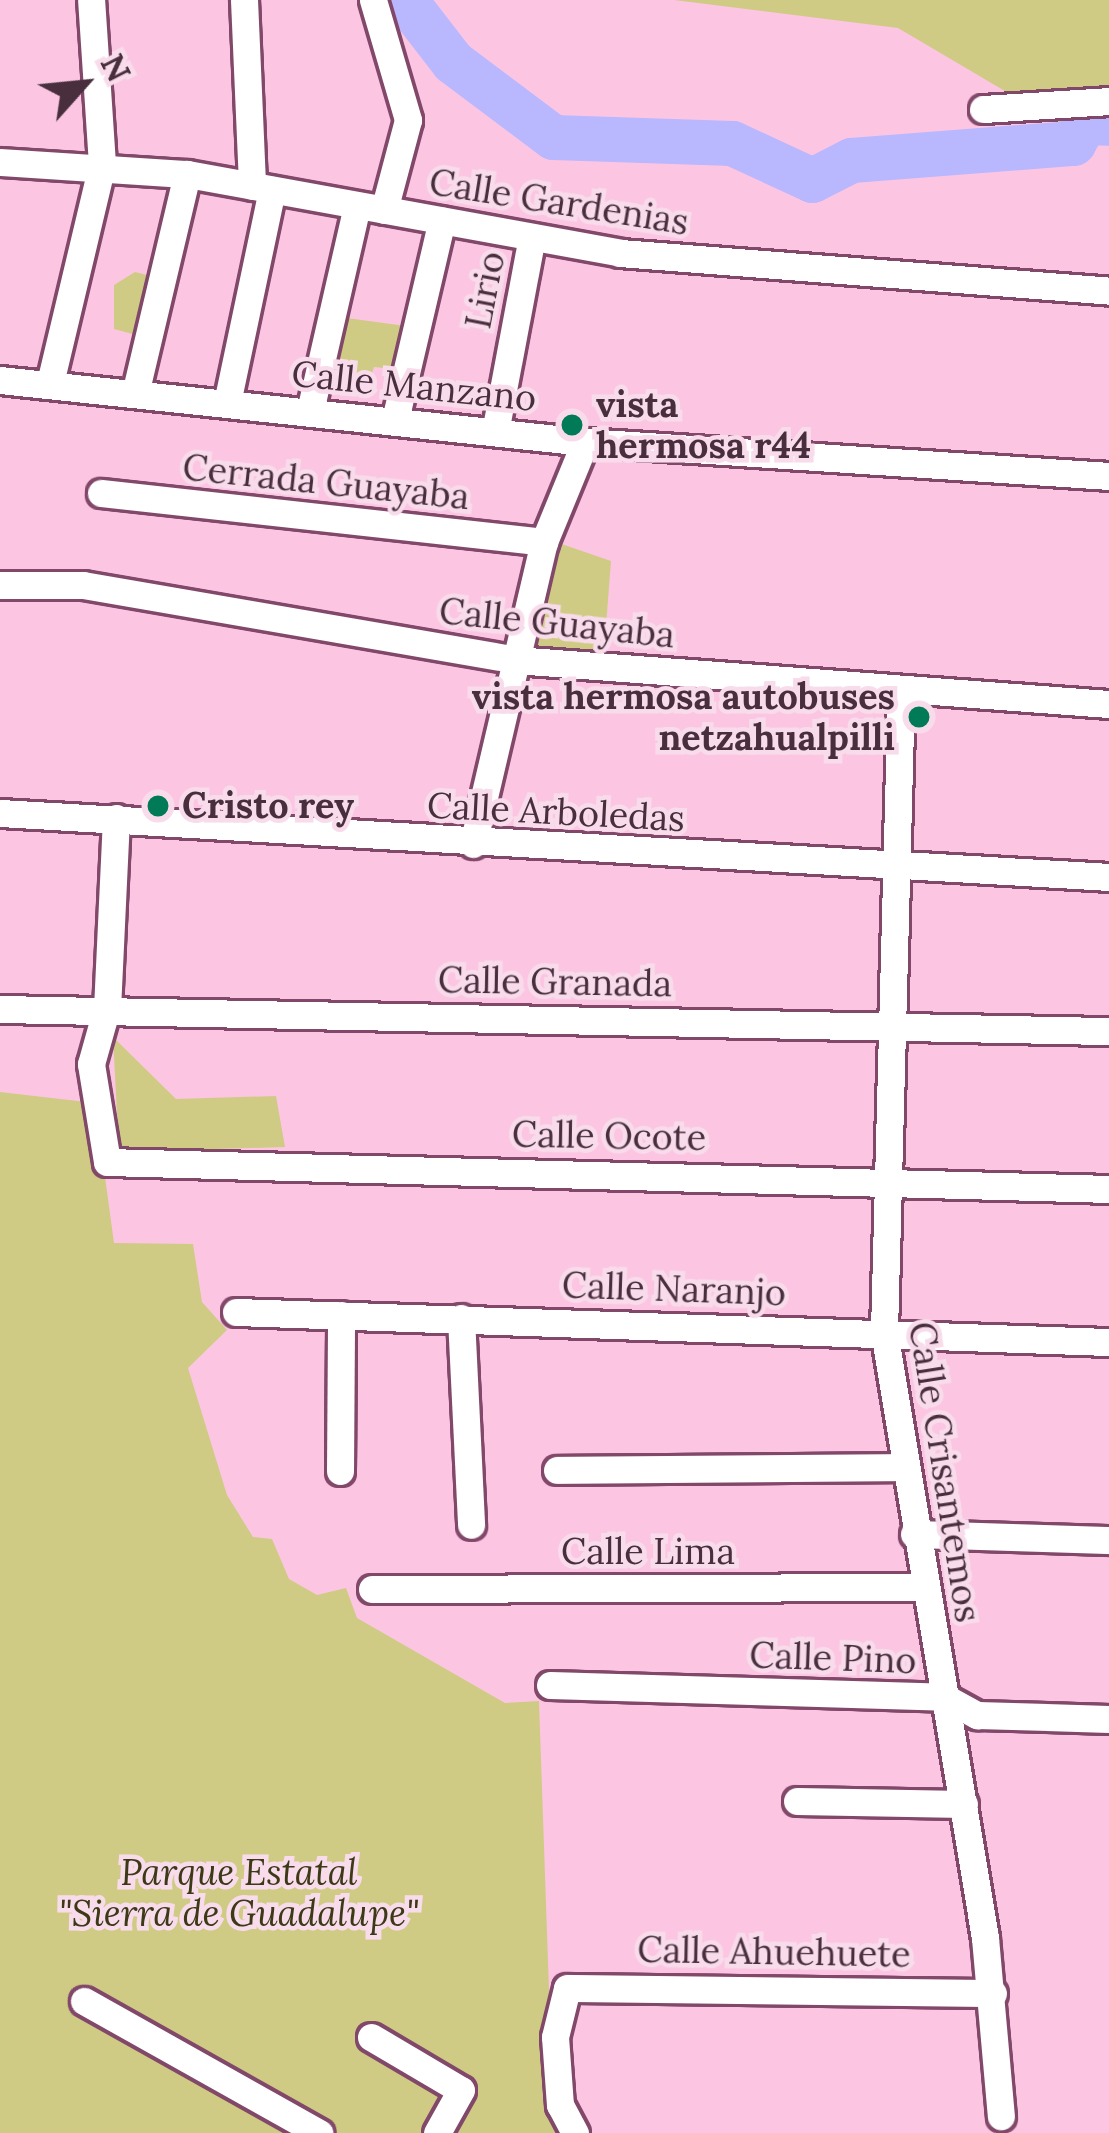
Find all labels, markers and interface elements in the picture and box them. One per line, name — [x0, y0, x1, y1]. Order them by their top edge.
north arrow — [24, 24, 144, 144]
text: N — [92, 47, 141, 89]
street label: Calle Gardenias — [426, 160, 692, 244]
street label: Lirio — [456, 248, 514, 332]
street label: Calle Manzano — [290, 352, 538, 420]
place label: vista hermosa r44 — [596, 382, 811, 467]
marker: vista hermosa r44 — [559, 412, 585, 438]
street label: Cerrada Guayaba — [181, 445, 471, 519]
street label: Calle Guayaba — [437, 589, 677, 657]
place label: vista hermosa autobuses netzahualpilli — [472, 674, 895, 759]
marker: vista hermosa autobuses netzahualpilli — [906, 704, 932, 730]
place label: Cristo rey — [182, 784, 354, 828]
street label: Calle Arboledas — [426, 784, 686, 840]
marker: Cristo rey — [145, 793, 171, 819]
street label: Calle Granada — [438, 958, 672, 1006]
street label: Calle Ocote — [512, 1113, 706, 1159]
street label: Calle Naranjo — [561, 1264, 787, 1314]
street label: Calle Crisantemos — [900, 1319, 990, 1625]
street label: Calle Lima — [561, 1530, 735, 1574]
street label: Calle Pino — [749, 1633, 917, 1683]
park label: Parque Estatal "Sierra de Guadalupe" — [59, 1850, 419, 1935]
street label: Calle Ahuehuete — [637, 1928, 911, 1976]

